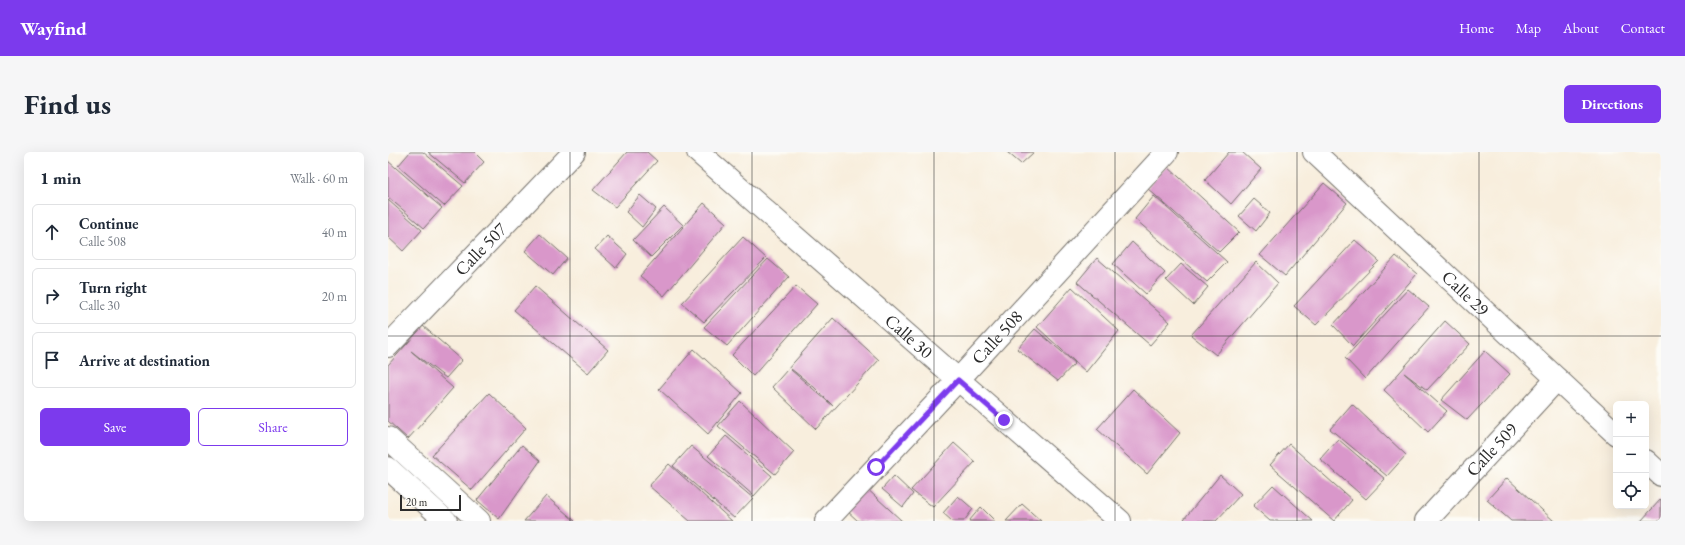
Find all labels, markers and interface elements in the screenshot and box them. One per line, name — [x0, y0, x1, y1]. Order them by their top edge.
text: Wayfind — [20, 16, 87, 41]
text: Home — [1459, 19, 1494, 37]
text: Map — [1516, 19, 1541, 37]
text: About — [1563, 19, 1599, 37]
text: Contact — [1621, 19, 1665, 37]
button: Directions — [1564, 85, 1661, 123]
text: Find us — [24, 86, 111, 122]
text: 1 min — [40, 167, 81, 189]
text: Walk · 60 m — [290, 170, 348, 187]
text: Continue — [79, 214, 139, 233]
street label: Calle 507 — [450, 217, 511, 280]
icon: ahead — [41, 221, 63, 243]
text: 40 m — [322, 224, 347, 241]
text: Calle 508 — [79, 233, 126, 250]
street label: Calle 29 — [1437, 265, 1494, 321]
text: Turn right — [79, 278, 147, 297]
icon: right — [41, 285, 63, 307]
text: 20 m — [322, 288, 347, 305]
text: Calle 30 — [79, 297, 120, 314]
street label: Calle 508 — [966, 305, 1027, 369]
street label: Calle 30 — [880, 309, 938, 363]
icon: arrive — [41, 349, 63, 371]
text: Arrive at destination — [79, 351, 210, 370]
map controls — [1613, 401, 1649, 509]
button: + — [1613, 401, 1649, 437]
button: Save — [40, 408, 190, 446]
button: Share — [198, 408, 348, 446]
route end — [995, 411, 1013, 429]
street label: Calle 509 — [1461, 417, 1522, 481]
button: − — [1613, 437, 1649, 473]
route start — [867, 458, 885, 476]
button: locate — [1613, 473, 1649, 509]
scale bar — [400, 493, 461, 512]
text: 20 m — [406, 495, 427, 509]

